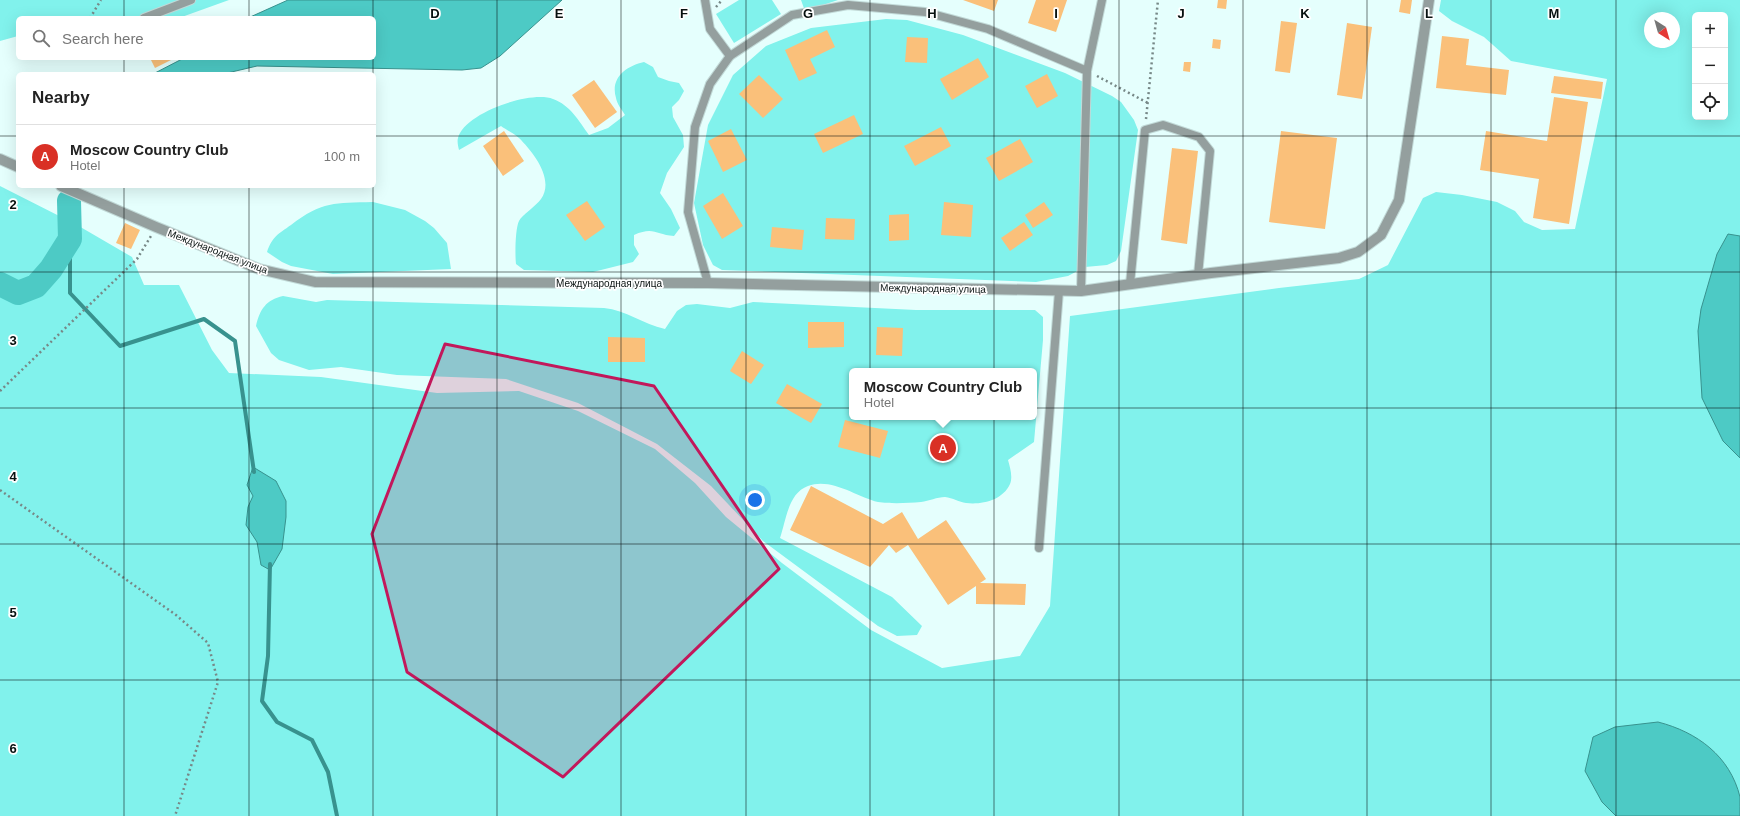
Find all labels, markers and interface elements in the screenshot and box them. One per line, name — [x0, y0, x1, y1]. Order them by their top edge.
text: D — [430, 6, 440, 21]
text: E — [555, 6, 564, 21]
text: F — [680, 6, 688, 21]
text: G — [803, 6, 813, 21]
text: H — [927, 6, 937, 21]
text: I — [1054, 6, 1058, 21]
text: J — [1177, 6, 1185, 21]
text: K — [1300, 6, 1310, 21]
text: L — [1425, 6, 1433, 21]
text: M — [1549, 6, 1559, 21]
north arrow — [1644, 12, 1680, 48]
map controls — [1692, 12, 1728, 120]
button: + — [1692, 12, 1728, 48]
search box — [16, 16, 376, 60]
icon: search — [30, 27, 52, 49]
text: Search here — [62, 30, 144, 47]
button: − — [1692, 48, 1728, 84]
button: locate — [1692, 84, 1728, 120]
text: Nearby — [32, 88, 90, 107]
text: Moscow Country Club — [70, 141, 228, 158]
text: A — [40, 149, 50, 164]
text: 100 m — [324, 149, 360, 164]
text: Hotel — [70, 158, 100, 173]
text: 2 — [9, 197, 17, 212]
street label: Международная улица — [166, 227, 270, 276]
street label: Международная улица — [556, 278, 662, 289]
street label: Международная улица — [880, 282, 987, 295]
text: 3 — [9, 333, 17, 348]
popup — [849, 368, 1037, 420]
text: Moscow Country Club — [864, 378, 1022, 395]
text: Hotel — [864, 395, 894, 410]
pin: A — [930, 433, 956, 463]
text: 4 — [9, 469, 17, 484]
your location — [745, 490, 765, 510]
text: 5 — [9, 605, 17, 620]
text: 6 — [9, 741, 17, 756]

